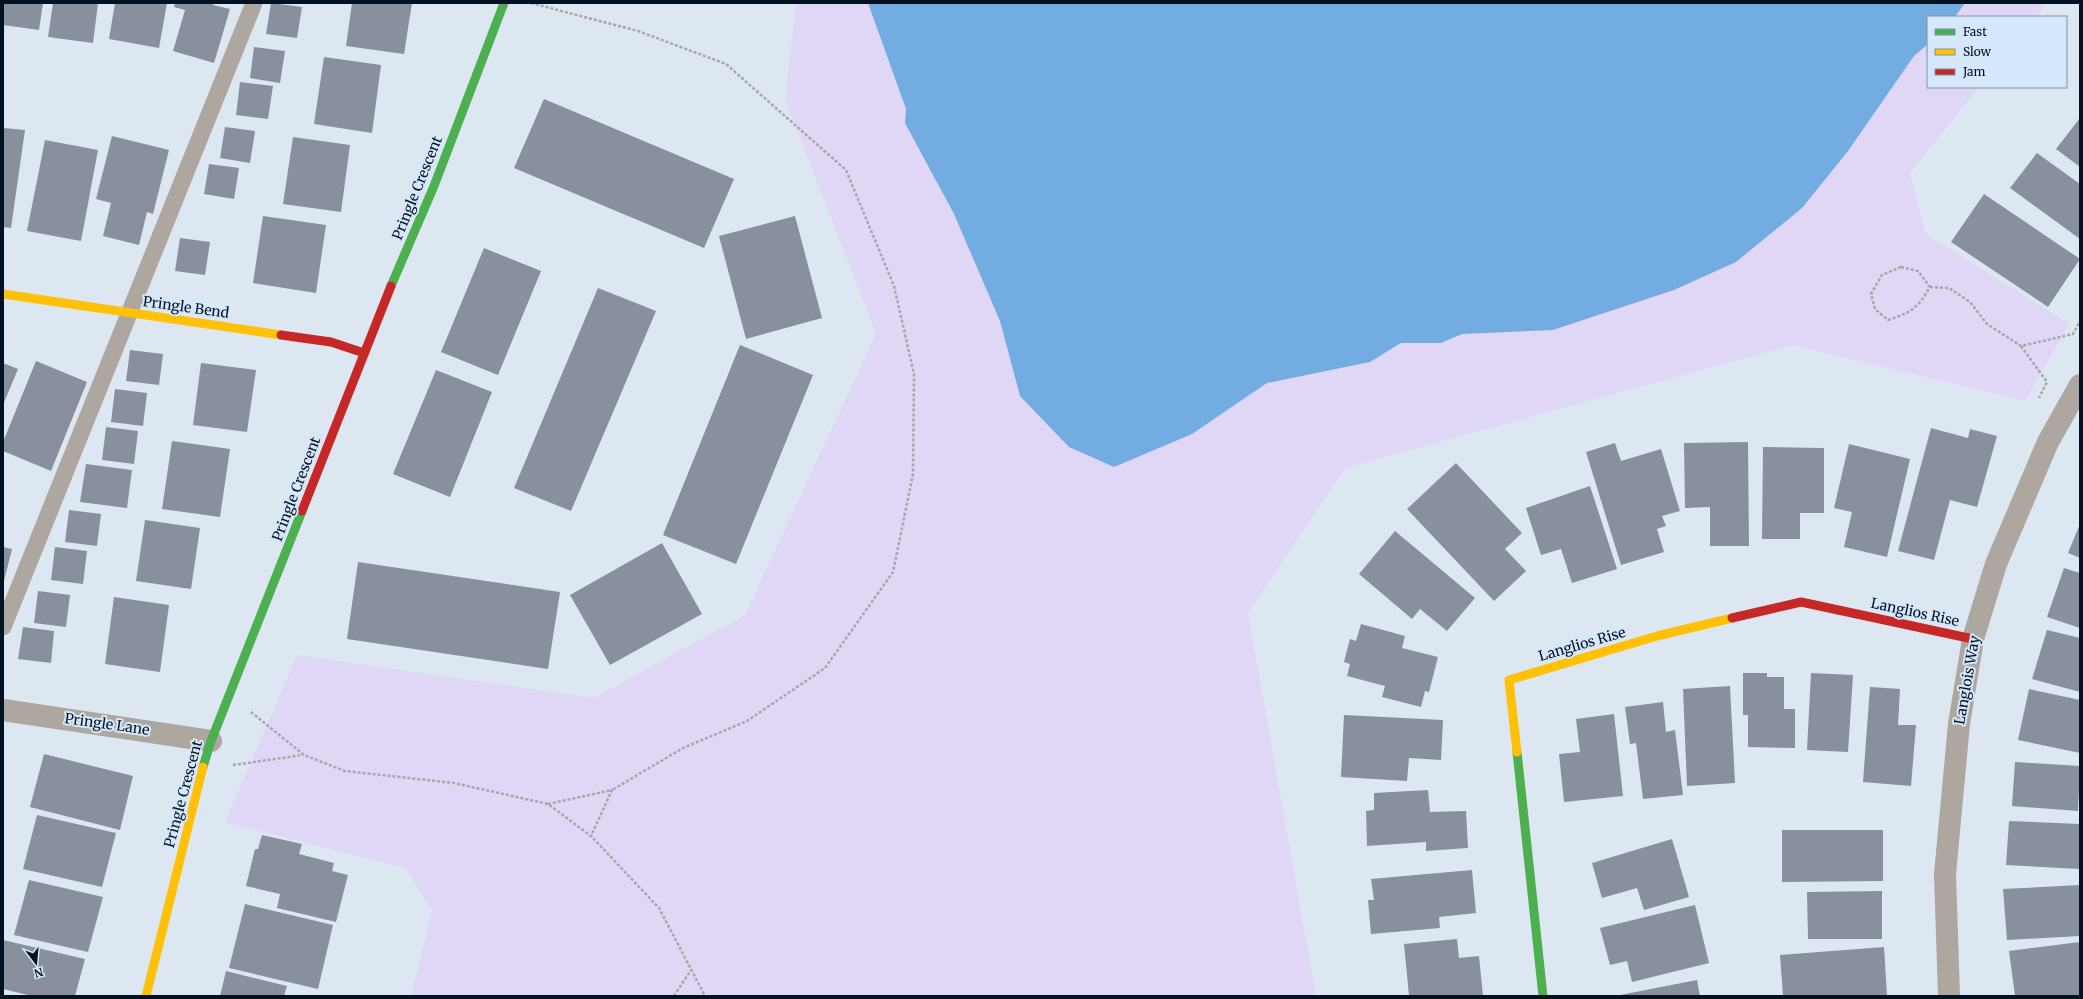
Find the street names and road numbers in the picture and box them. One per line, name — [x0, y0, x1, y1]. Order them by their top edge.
street label: Pringle Crescent — [388, 133, 446, 243]
street label: Pringle Bend — [142, 292, 231, 322]
street label: Pringle Crescent — [268, 434, 324, 544]
street label: Langlios Rise — [1869, 594, 1961, 630]
street label: Langlios Rise — [1536, 623, 1628, 665]
street label: Langlois Way — [1950, 633, 1984, 726]
street label: Pringle Lane — [63, 709, 151, 739]
street label: Pringle Crescent — [160, 738, 206, 850]

